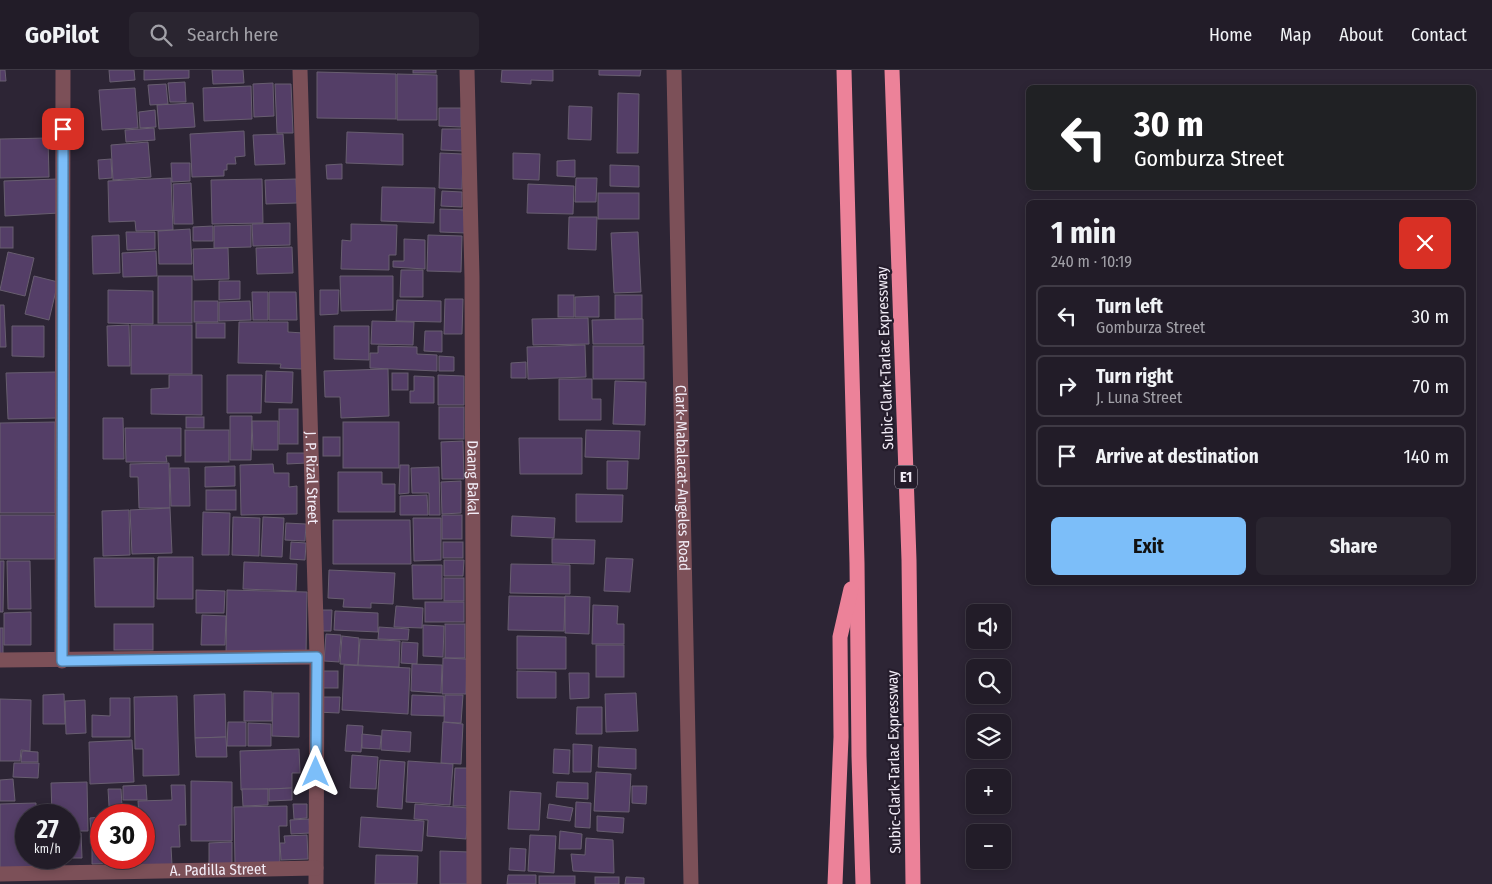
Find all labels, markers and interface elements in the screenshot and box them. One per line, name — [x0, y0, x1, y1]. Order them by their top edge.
search box — [129, 12, 479, 57]
text: GoPilot — [25, 21, 99, 49]
icon: search — [147, 21, 175, 49]
text: Search here — [187, 23, 279, 46]
text: Home — [1209, 24, 1252, 46]
text: Map — [1280, 24, 1311, 46]
text: About — [1339, 24, 1383, 46]
text: Contact — [1411, 24, 1467, 46]
text: 30 m — [1134, 103, 1204, 145]
icon: left — [1051, 105, 1116, 170]
pin — [42, 108, 84, 150]
icon: arrive — [49, 115, 77, 143]
text: Gomburza Street — [1134, 145, 1284, 172]
text: 1 min — [1051, 215, 1116, 251]
button: close — [1399, 217, 1451, 269]
text: 240 m · 10:19 — [1051, 252, 1132, 271]
street label: Subic-Clark-Tarlac Expressway — [873, 266, 897, 450]
text: Turn left — [1096, 295, 1163, 318]
icon: left — [1053, 302, 1081, 330]
text: 30 m — [1411, 305, 1449, 328]
text: Gomburza Street — [1096, 318, 1205, 337]
text: Turn right — [1096, 365, 1173, 388]
icon: right — [1053, 372, 1081, 400]
text: 70 m — [1413, 375, 1449, 398]
street label: Clark-Mabalacat-Angeles Road — [672, 385, 693, 571]
text: J. Luna Street — [1096, 388, 1182, 407]
street label: J. P. Rizal Street — [301, 431, 322, 525]
street label: Daang Bakal — [464, 440, 482, 516]
icon: arrive — [1053, 442, 1081, 470]
text: Arrive at destination — [1096, 445, 1259, 468]
text: 140 m — [1403, 445, 1449, 468]
road number: E1 — [895, 466, 917, 488]
button: Exit — [1051, 517, 1246, 575]
button: Share — [1256, 517, 1451, 575]
map controls — [966, 604, 1011, 869]
button: sound — [966, 604, 1011, 649]
button: search — [966, 659, 1011, 704]
street label: Subic-Clark-Tarlac Expressway — [883, 670, 905, 854]
button: layers — [966, 714, 1011, 759]
position arrow — [289, 745, 341, 797]
button: + — [966, 769, 1011, 814]
speed limit sign: 30 — [90, 804, 155, 869]
text: 27 — [36, 815, 59, 845]
button: − — [966, 824, 1011, 869]
text: km/h — [34, 842, 61, 856]
street label: A. Padilla Street — [169, 860, 267, 880]

